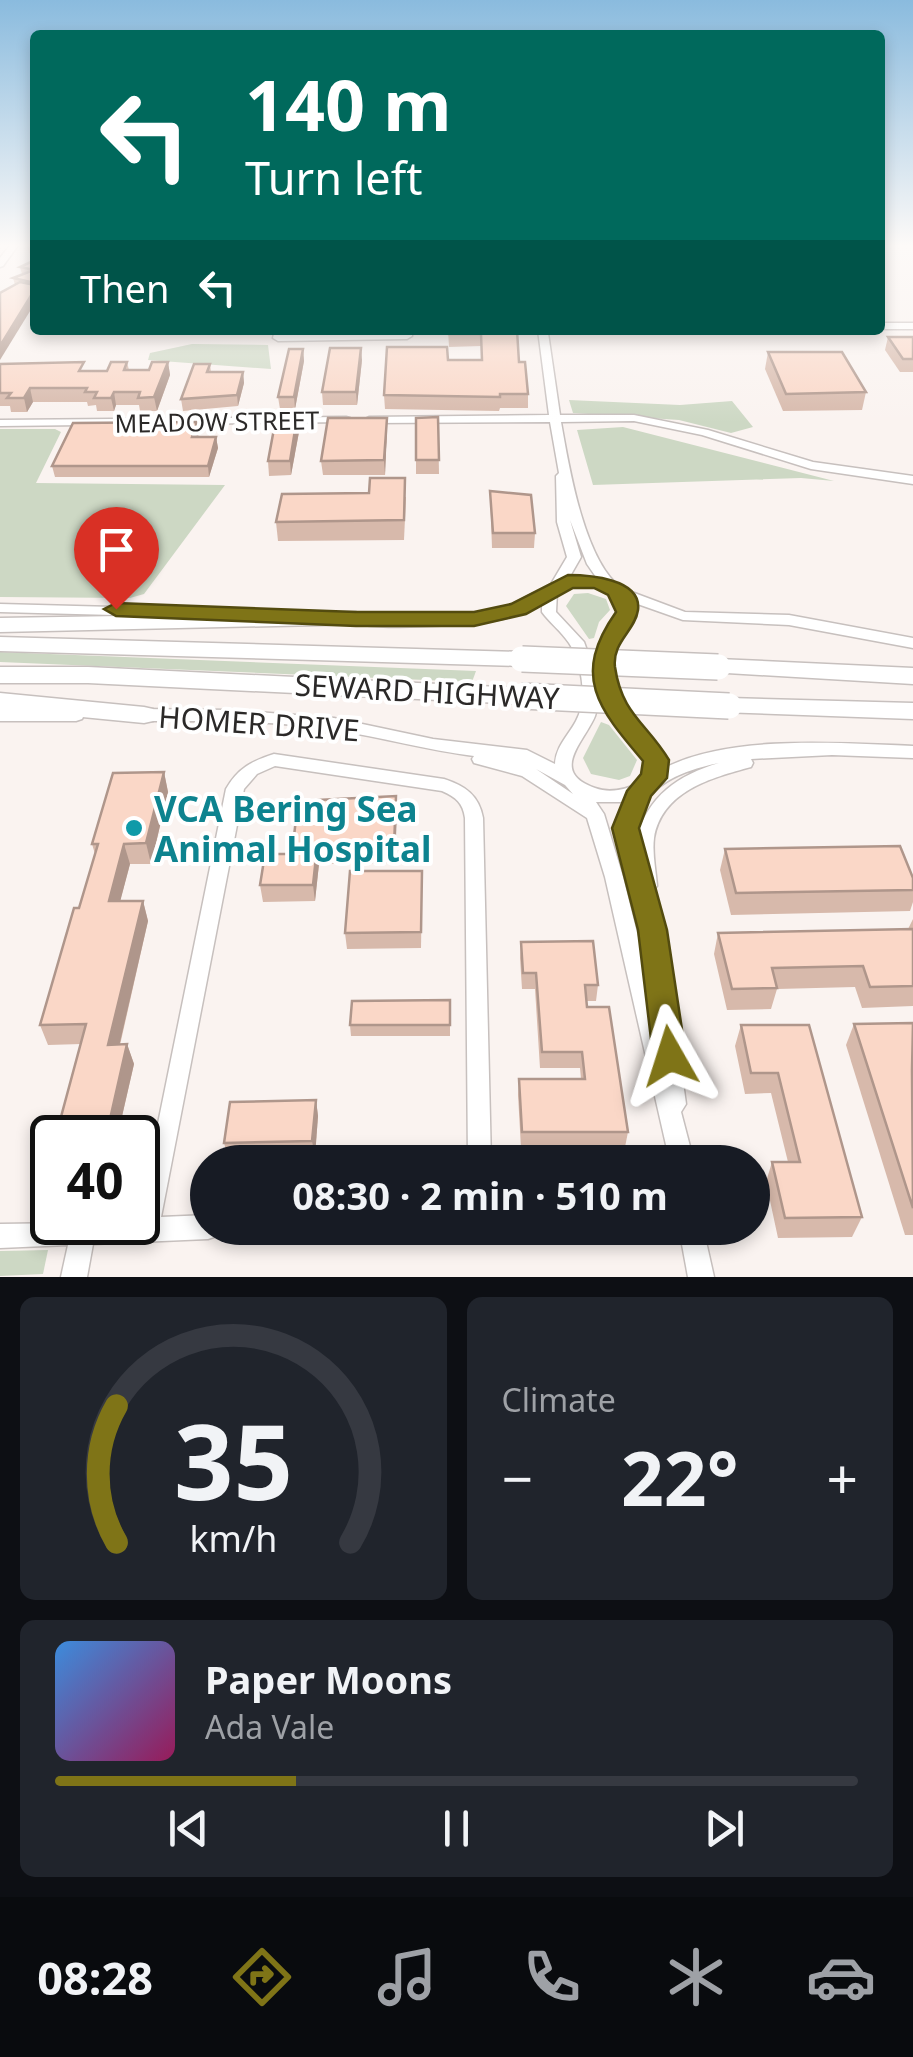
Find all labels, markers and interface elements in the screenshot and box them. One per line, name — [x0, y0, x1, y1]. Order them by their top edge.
text: 140 m — [245, 56, 452, 152]
icon: left — [80, 70, 210, 200]
text: Turn left — [245, 147, 422, 208]
icon: left — [190, 260, 245, 315]
text: Then — [80, 262, 170, 314]
street label: MEADOW STREET — [114, 402, 320, 440]
pin — [74, 507, 159, 610]
icon: arrive — [89, 522, 144, 577]
street label: SEWARD HIGHWAY — [294, 664, 560, 718]
street label: HOMER DRIVE — [157, 696, 361, 750]
place label: VCA Bering Sea Animal Hospital — [154, 785, 431, 872]
marker: VCA Bering Sea Animal Hospital — [123, 817, 145, 839]
position arrow — [618, 1004, 722, 1108]
speed limit sign: 40 — [30, 1115, 160, 1245]
text: 08:30 · 2 min · 510 m — [292, 1169, 668, 1221]
text: Climate — [502, 1378, 616, 1421]
text: 35 — [174, 1389, 293, 1530]
text: 22° — [621, 1426, 739, 1528]
text: − — [502, 1440, 533, 1515]
text: + — [827, 1440, 858, 1515]
text: km/h — [189, 1514, 277, 1562]
text: Paper Moons — [205, 1653, 452, 1705]
text: Ada Vale — [205, 1705, 334, 1748]
icon: previous — [161, 1801, 216, 1856]
icon: pause — [429, 1801, 484, 1856]
icon: next — [697, 1801, 752, 1856]
icon: directions — [227, 1942, 297, 2012]
icon: music — [372, 1942, 442, 2012]
icon: phone — [517, 1942, 587, 2012]
icon: climate — [661, 1942, 731, 2012]
icon: car — [806, 1942, 876, 2012]
text: 08:28 — [37, 1947, 153, 2008]

